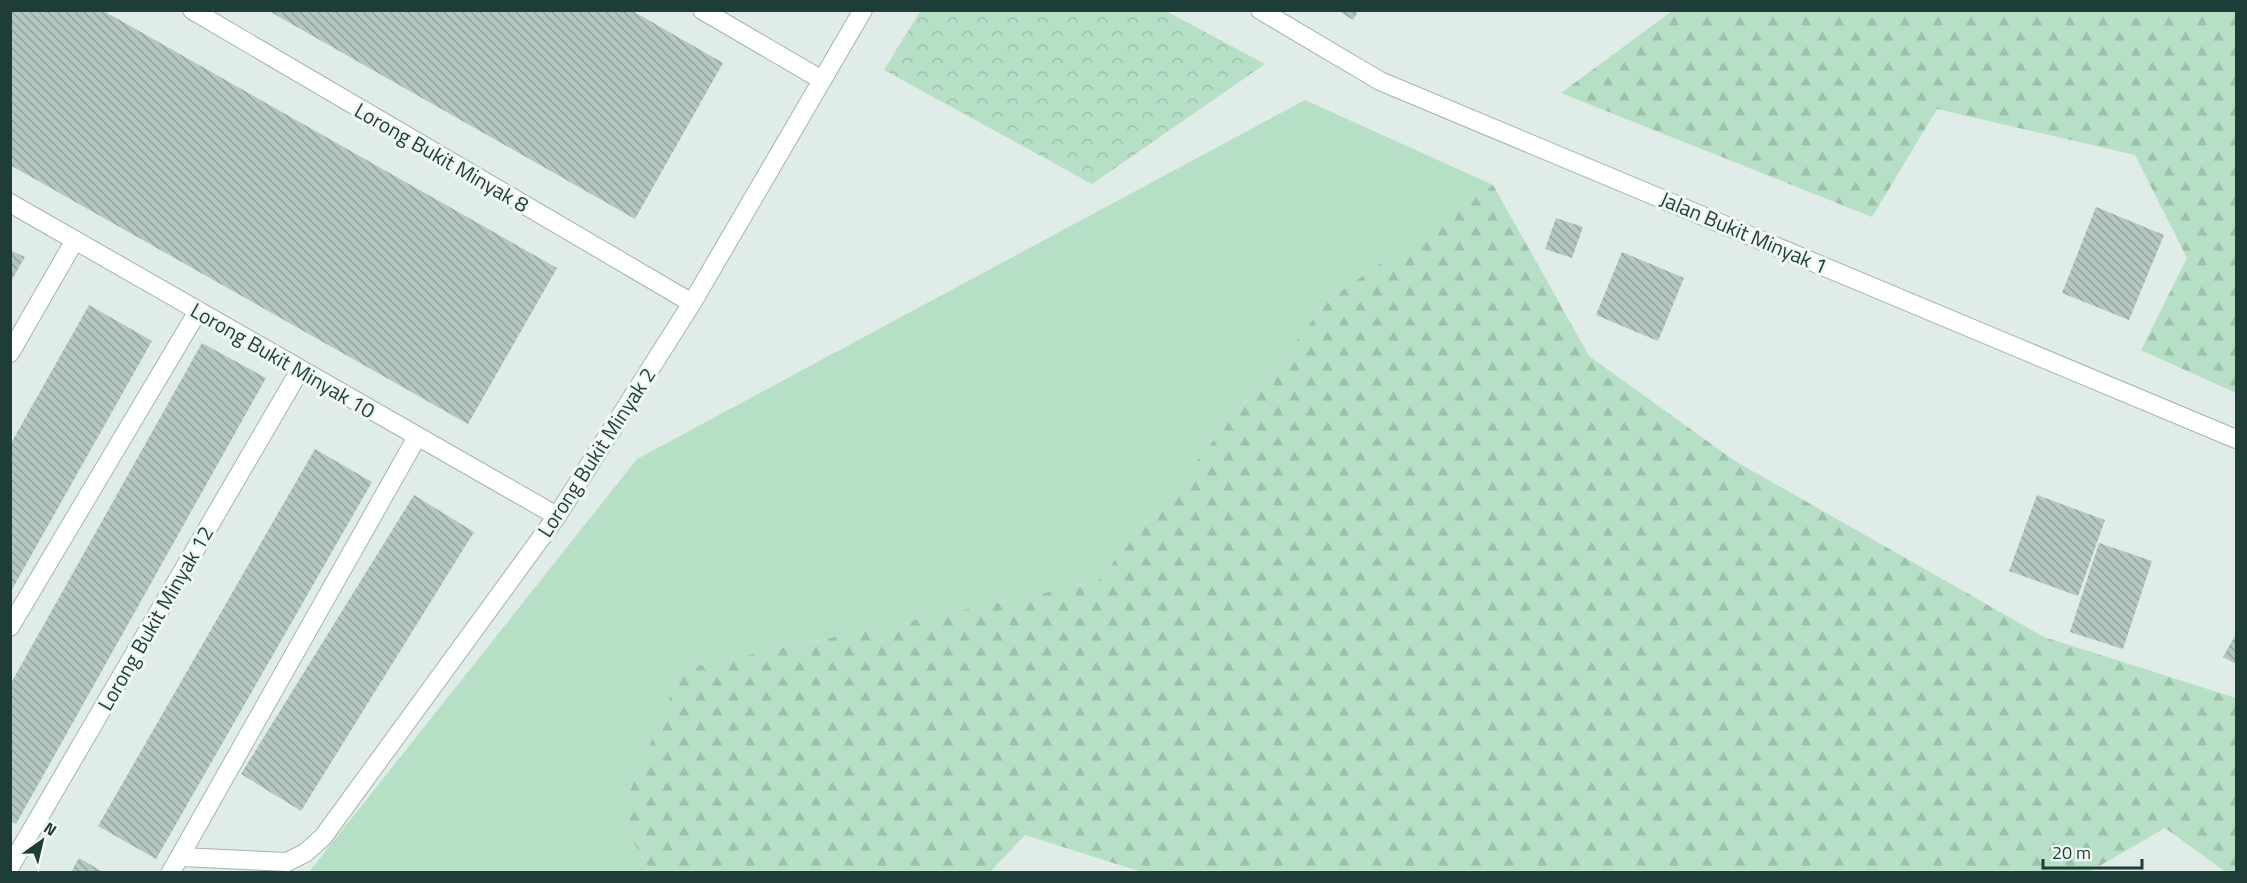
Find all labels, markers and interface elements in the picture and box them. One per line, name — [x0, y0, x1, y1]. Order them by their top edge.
street label: Lorong Bukit Minyak 8 — [349, 94, 535, 220]
street label: Jalan Bukit Minyak 1 — [1655, 182, 1833, 282]
street label: Lorong Bukit Minyak 10 — [185, 294, 381, 426]
street label: Lorong Bukit Minyak 2 — [529, 361, 663, 543]
street label: Lorong Bukit Minyak 12 — [89, 520, 221, 716]
north arrow — [12, 811, 72, 871]
text: N — [39, 816, 62, 842]
scale bar — [2043, 832, 2142, 870]
text: 20 m — [2052, 839, 2091, 866]

